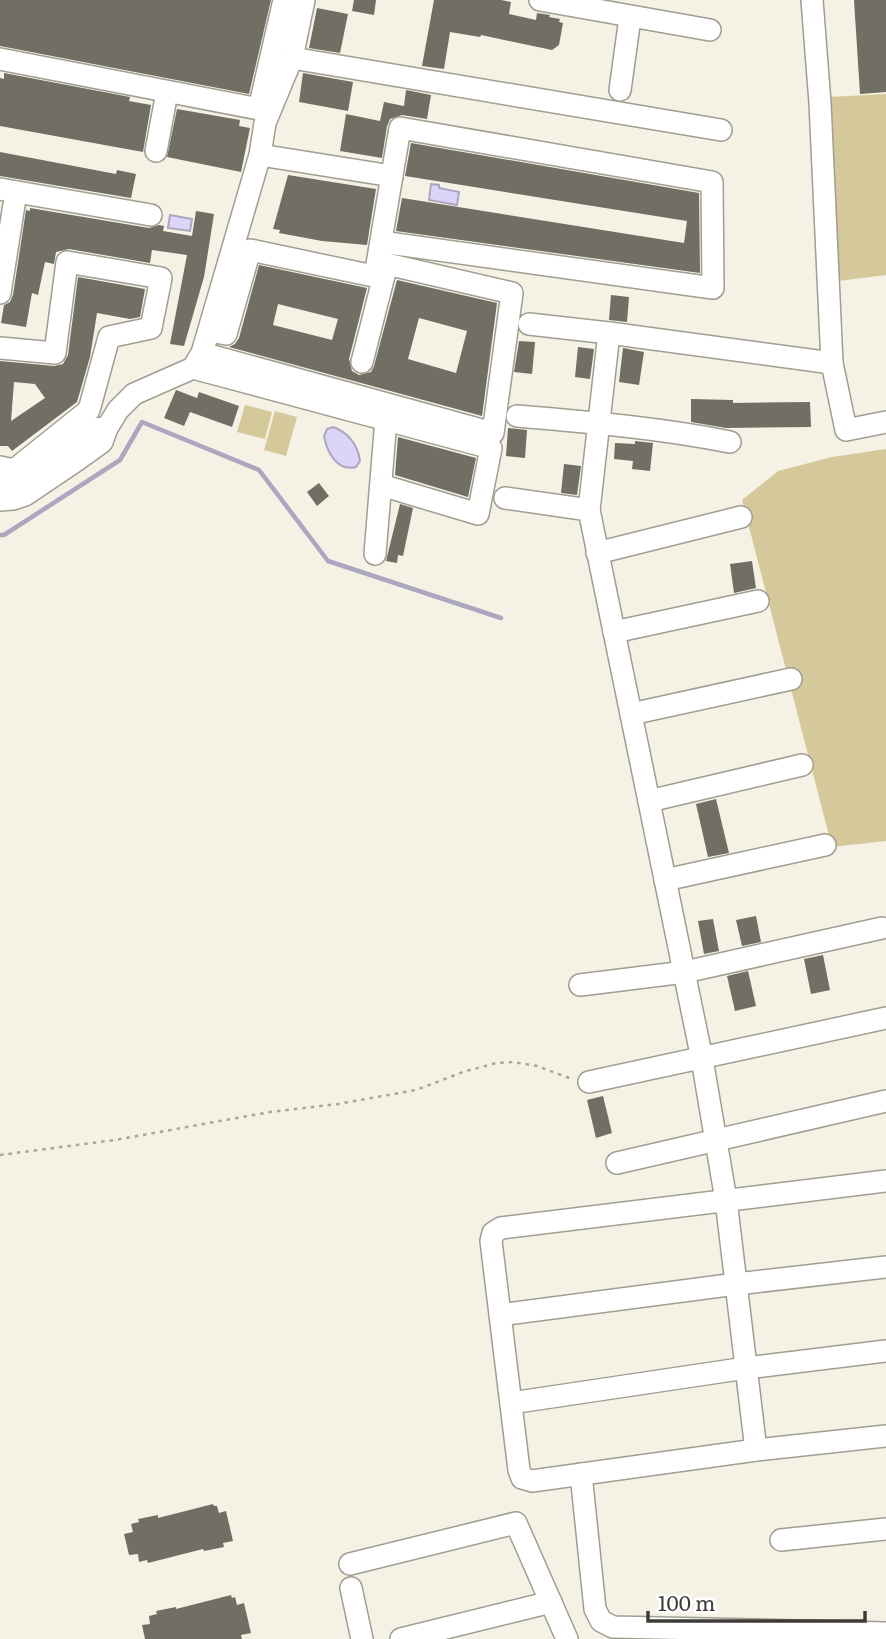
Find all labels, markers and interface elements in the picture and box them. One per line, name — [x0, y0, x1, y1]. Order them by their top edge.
scale bar — [648, 1580, 865, 1624]
text: 100 m — [658, 1586, 715, 1617]

